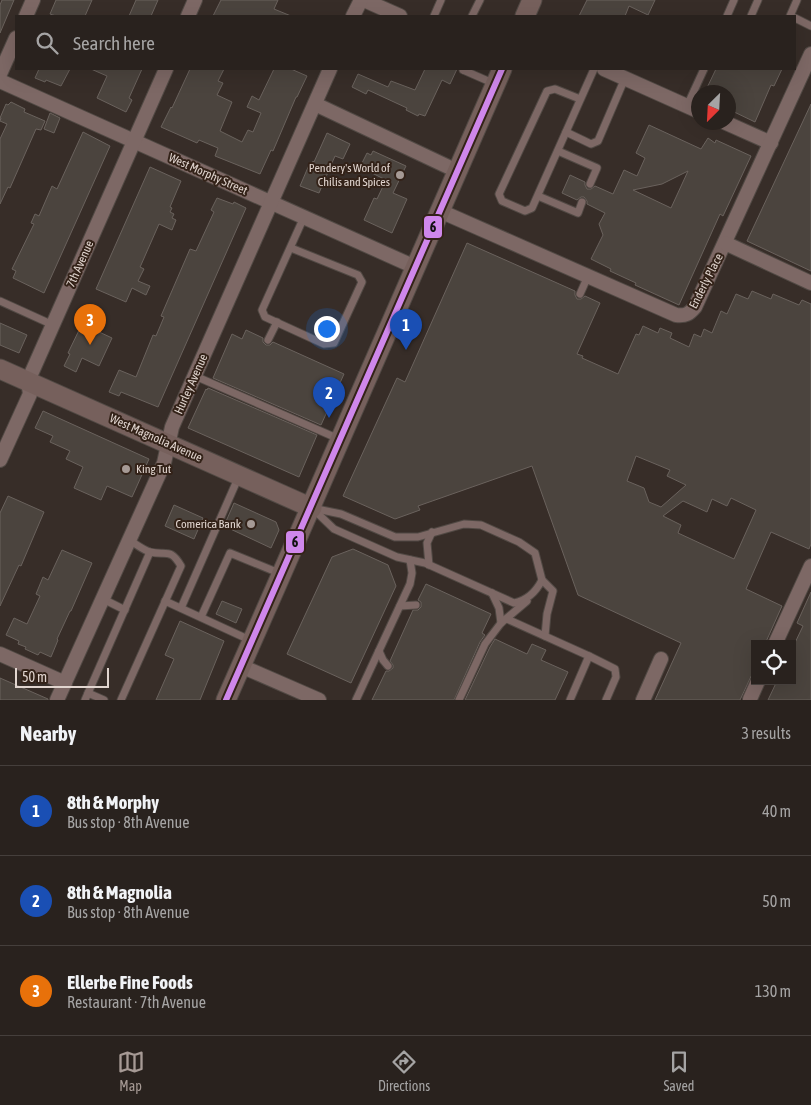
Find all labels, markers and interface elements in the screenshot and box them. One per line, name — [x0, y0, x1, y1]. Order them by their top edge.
search box — [15, 15, 796, 70]
icon: search — [33, 29, 61, 57]
text: Search here — [73, 32, 155, 54]
north arrow — [691, 85, 736, 130]
street label: West Morphy Street — [166, 150, 250, 198]
place label: Pendery's World of Chilis and Spices — [309, 161, 391, 189]
marker: Pendery's World of Chilis and Spices — [394, 169, 406, 181]
line badge: 6 — [423, 215, 443, 239]
text: 6 — [430, 219, 437, 235]
street label: 7th Avenue — [63, 238, 97, 290]
street label: Enderly Place — [686, 251, 726, 311]
pin: 3 — [74, 304, 106, 345]
pin: 1 — [390, 309, 422, 350]
your location — [314, 316, 340, 342]
street label: Hurley Avenue — [171, 352, 211, 416]
pin: 2 — [313, 377, 345, 418]
street label: West Magnolia Avenue — [108, 411, 204, 465]
place label: King Tut — [136, 462, 172, 476]
marker: King Tut — [120, 463, 132, 475]
place label: Comerica Bank — [176, 517, 242, 531]
marker: Comerica Bank — [245, 518, 257, 530]
line badge: 6 — [285, 530, 305, 554]
text: 6 — [292, 534, 299, 550]
map controls — [751, 640, 796, 685]
button: locate — [751, 640, 796, 685]
scale bar — [15, 665, 109, 688]
text: 50 m — [22, 669, 47, 685]
text: Nearby — [20, 721, 76, 745]
text: 3 results — [741, 724, 791, 742]
text: 8th & Morphy — [67, 791, 159, 813]
text: 1 — [32, 802, 40, 820]
text: 40 m — [762, 802, 791, 820]
text: Bus stop · 8th Avenue — [67, 813, 190, 831]
text: 8th & Magnolia — [67, 881, 172, 903]
text: 2 — [32, 892, 40, 910]
text: 50 m — [762, 892, 791, 910]
text: Bus stop · 8th Avenue — [67, 903, 190, 921]
text: Ellerbe Fine Foods — [67, 971, 193, 993]
text: 3 — [32, 982, 40, 1000]
text: 130 m — [755, 982, 791, 1000]
text: Restaurant · 7th Avenue — [67, 993, 206, 1011]
tab: Map — [117, 1048, 145, 1094]
tab: Directions — [378, 1048, 430, 1094]
tab: Saved — [663, 1048, 694, 1094]

